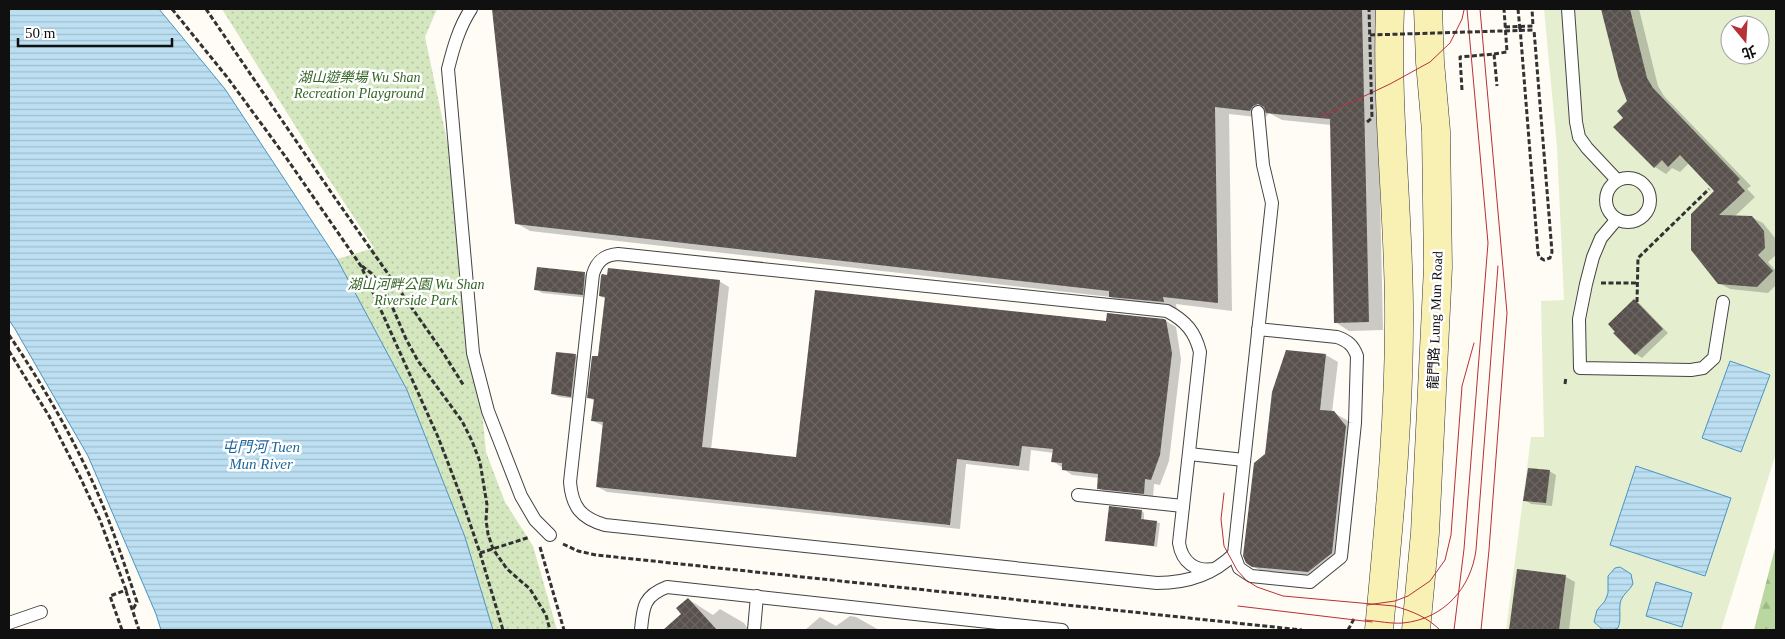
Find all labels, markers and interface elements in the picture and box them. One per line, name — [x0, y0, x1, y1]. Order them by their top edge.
scale bar — [18, 15, 171, 47]
north arrow — [1720, 15, 1770, 65]
text: 50 m — [25, 25, 56, 41]
text: 北 — [1740, 43, 1758, 61]
park label: 湖山遊樂場 Wu Shan Recreation Playground — [293, 70, 425, 101]
street label: 龍門路 Lung Mun Road — [1425, 251, 1445, 389]
park label: 湖山河畔公園 Wu Shan Riverside Park — [348, 277, 484, 308]
water label: 屯門河 Tuen Mun River — [222, 439, 300, 472]

